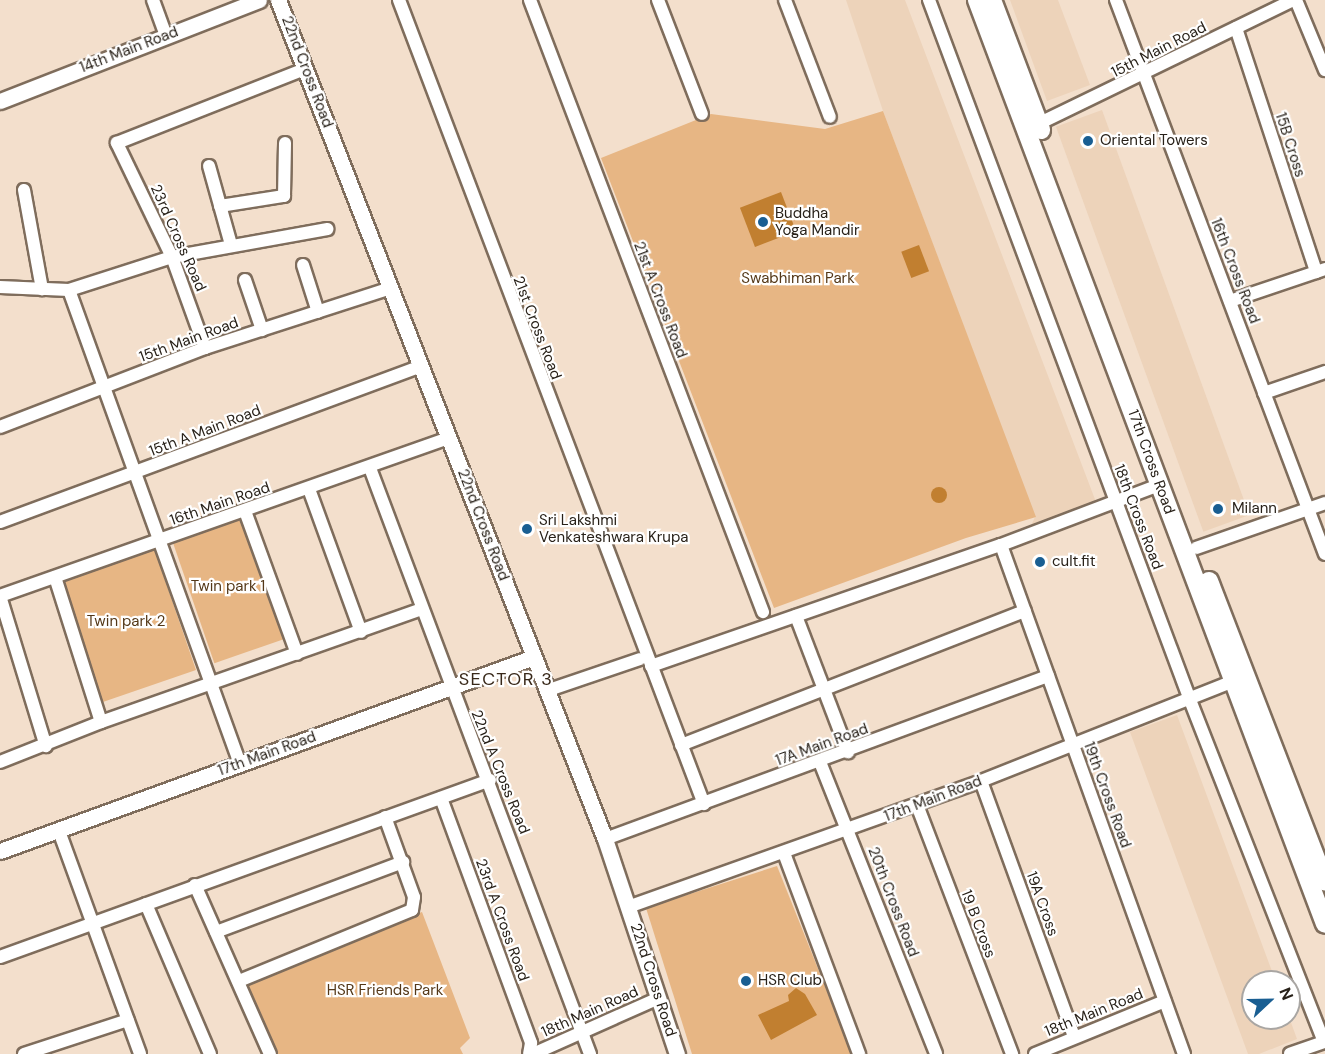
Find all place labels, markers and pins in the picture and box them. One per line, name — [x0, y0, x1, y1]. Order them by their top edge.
place label: Oriental Towers — [1100, 132, 1208, 150]
marker: Oriental Towers — [1081, 134, 1095, 148]
place label: Buddha Yoga Mandir — [775, 204, 859, 239]
marker: Buddha Yoga Mandir — [756, 215, 770, 229]
marker: Milann — [1209, 500, 1227, 518]
place label: Milann — [1232, 500, 1277, 518]
place label: Sri Lakshmi Venkateshwara Krupa — [539, 511, 688, 546]
marker: Sri Lakshmi Venkateshwara Krupa — [520, 522, 534, 536]
place label: cult.fit — [1052, 553, 1096, 571]
marker: cult.fit — [1033, 555, 1047, 569]
place label: HSR Club — [758, 972, 822, 990]
marker: HSR Club — [739, 974, 753, 988]

